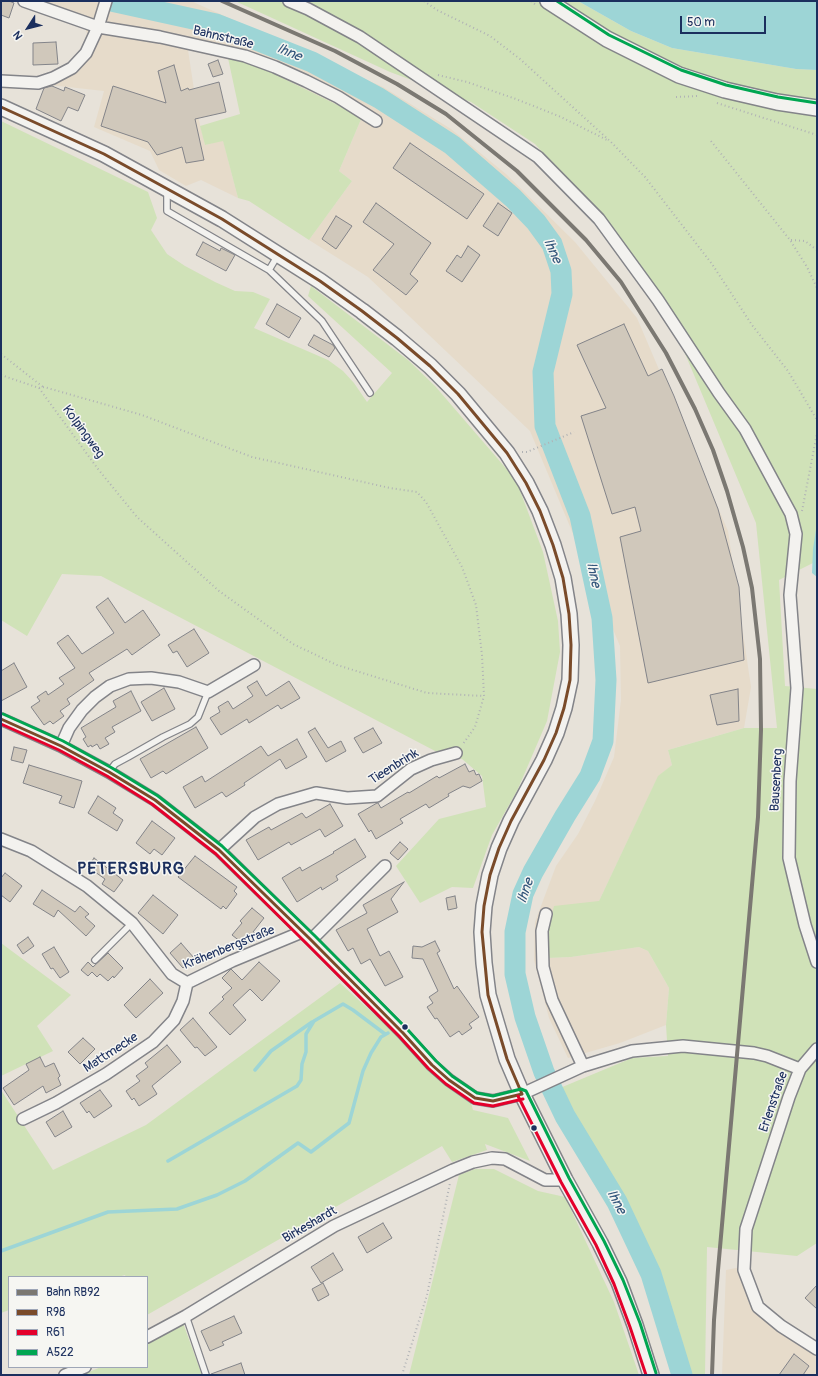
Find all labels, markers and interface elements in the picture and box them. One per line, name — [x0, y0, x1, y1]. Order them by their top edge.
north arrow — [8, 8, 48, 48]
scale bar — [682, 8, 768, 34]
text: 50 m — [687, 15, 715, 30]
street label: Bahnstraße — [191, 23, 255, 53]
text: N — [10, 29, 25, 42]
water label: Ihne — [274, 40, 304, 66]
water label: Ihne — [539, 236, 565, 266]
street label: Kolpingweg — [59, 402, 107, 462]
water label: Ihne — [582, 561, 604, 589]
street label: Tieenbrink — [366, 746, 422, 788]
street label: Bausenberg — [768, 748, 786, 812]
district label: PETERSBURG — [77, 860, 185, 880]
water label: Ihne — [514, 876, 538, 906]
street label: Krähenbergstraße — [181, 923, 277, 973]
unlabelled marker — [400, 1022, 410, 1032]
street label: Mattmecke — [81, 1030, 141, 1076]
street label: Erlenstraße — [756, 1070, 792, 1134]
unlabelled marker — [529, 1123, 539, 1133]
water label: Ihne — [603, 1187, 629, 1217]
street label: Birkeshardt — [280, 1203, 340, 1247]
legend — [8, 1276, 148, 1368]
text: Bahn RB92 — [46, 1285, 100, 1300]
text: R98 — [46, 1305, 65, 1320]
text: R61 — [46, 1325, 65, 1340]
text: A522 — [46, 1345, 74, 1360]

